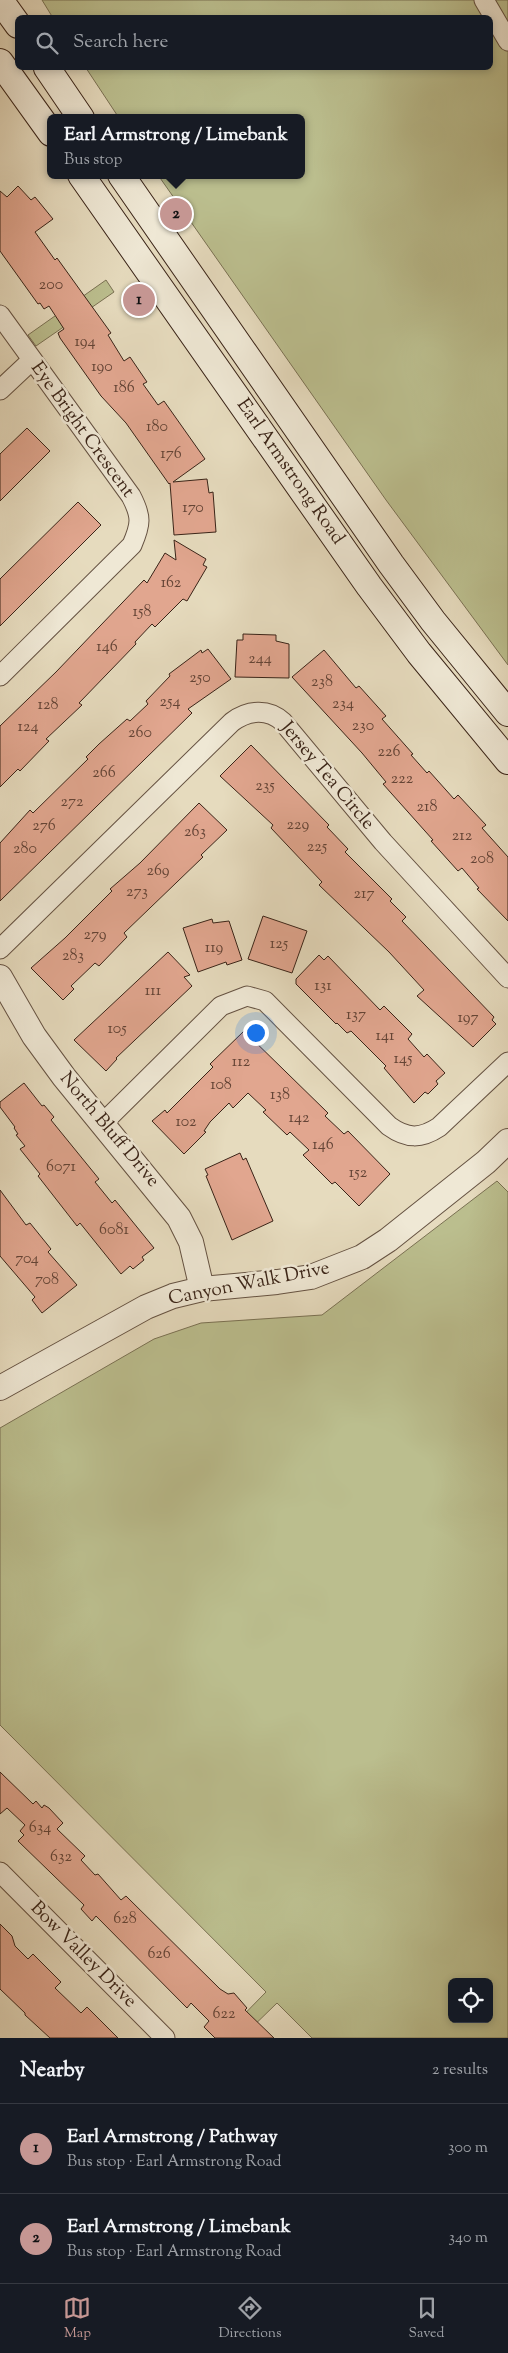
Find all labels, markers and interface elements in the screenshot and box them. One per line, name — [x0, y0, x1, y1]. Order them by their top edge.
search box — [15, 15, 493, 70]
icon: search — [33, 29, 61, 57]
text: Search here — [73, 29, 168, 56]
popup — [47, 114, 305, 179]
text: Earl Armstrong / Limebank — [64, 122, 288, 149]
text: Bus stop — [64, 149, 122, 172]
pin: 2 — [160, 195, 192, 233]
house number: 200 — [39, 274, 63, 297]
pin: 1 — [123, 281, 155, 319]
house number: 194 — [74, 331, 96, 354]
street label: Eye Bright Crescent — [23, 356, 141, 504]
house number: 190 — [91, 356, 113, 379]
house number: 186 — [113, 377, 135, 400]
street label: Earl Armstrong Road — [229, 393, 351, 551]
house number: 180 — [146, 416, 168, 439]
house number: 176 — [160, 443, 182, 466]
house number: 170 — [182, 497, 204, 520]
house number: 162 — [161, 572, 182, 595]
house number: 158 — [133, 601, 151, 624]
house number: 146 — [96, 636, 118, 659]
house number: 244 — [248, 648, 272, 671]
house number: 250 — [189, 667, 211, 690]
house number: 238 — [311, 671, 333, 694]
house number: 254 — [159, 691, 181, 714]
house number: 234 — [332, 693, 354, 716]
house number: 128 — [38, 694, 58, 717]
street label: Jersey Tea Circle — [273, 715, 381, 836]
house number: 230 — [352, 715, 374, 738]
house number: 124 — [18, 716, 39, 739]
house number: 260 — [128, 722, 152, 745]
house number: 226 — [378, 741, 401, 764]
house number: 266 — [92, 762, 116, 785]
house number: 222 — [391, 768, 414, 791]
house number: 235 — [255, 775, 275, 798]
house number: 272 — [61, 791, 84, 814]
house number: 218 — [417, 796, 437, 819]
house number: 229 — [287, 814, 310, 837]
house number: 276 — [32, 815, 56, 838]
house number: 263 — [184, 821, 206, 844]
house number: 212 — [452, 825, 473, 848]
house number: 225 — [307, 836, 328, 859]
house number: 280 — [13, 838, 37, 861]
house number: 208 — [470, 848, 494, 871]
house number: 269 — [146, 860, 170, 883]
house number: 273 — [126, 881, 148, 904]
house number: 217 — [354, 883, 374, 906]
house number: 279 — [84, 924, 107, 947]
house number: 125 — [270, 933, 289, 956]
house number: 119 — [205, 937, 223, 960]
house number: 283 — [62, 945, 84, 968]
house number: 131 — [314, 975, 332, 998]
house number: 111 — [145, 980, 162, 1003]
house number: 137 — [346, 1004, 366, 1027]
house number: 197 — [457, 1007, 479, 1030]
house number: 105 — [107, 1018, 127, 1041]
your location — [243, 1020, 269, 1046]
house number: 141 — [376, 1025, 395, 1048]
house number: 145 — [394, 1048, 413, 1071]
house number: 112 — [232, 1051, 251, 1074]
street label: North Bluff Drive — [53, 1066, 166, 1194]
house number: 108 — [210, 1074, 232, 1097]
house number: 138 — [270, 1084, 290, 1107]
house number: 142 — [289, 1107, 310, 1130]
house number: 102 — [175, 1111, 197, 1134]
house number: 146 — [312, 1134, 334, 1157]
house number: 6071 — [46, 1156, 76, 1179]
house number: 152 — [349, 1162, 368, 1185]
house number: 6081 — [99, 1219, 129, 1242]
house number: 704 — [15, 1248, 39, 1271]
street label: Canyon Walk Drive — [166, 1255, 332, 1313]
house number: 708 — [35, 1269, 59, 1292]
house number: 634 — [29, 1817, 51, 1840]
house number: 632 — [50, 1846, 72, 1869]
street label: Bow Valley Drive — [24, 1896, 143, 2015]
house number: 628 — [113, 1908, 137, 1931]
house number: 626 — [147, 1943, 171, 1966]
map controls — [448, 1978, 493, 2023]
button: locate — [448, 1978, 493, 2023]
house number: 622 — [213, 2003, 236, 2026]
text: Nearby — [20, 2056, 85, 2086]
text: 2 results — [432, 2059, 488, 2082]
text: Earl Armstrong / Pathway — [67, 2124, 278, 2151]
text: 1 — [33, 2137, 39, 2160]
text: 300 m — [448, 2137, 488, 2160]
text: Bus stop · Earl Armstrong Road — [67, 2151, 282, 2174]
text: Earl Armstrong / Limebank — [67, 2214, 291, 2241]
text: 2 — [32, 2227, 40, 2250]
text: 340 m — [449, 2227, 488, 2250]
text: Bus stop · Earl Armstrong Road — [67, 2241, 282, 2264]
tab: Map — [63, 2294, 91, 2344]
tab: Directions — [218, 2294, 282, 2344]
tab: Saved — [409, 2294, 444, 2344]

